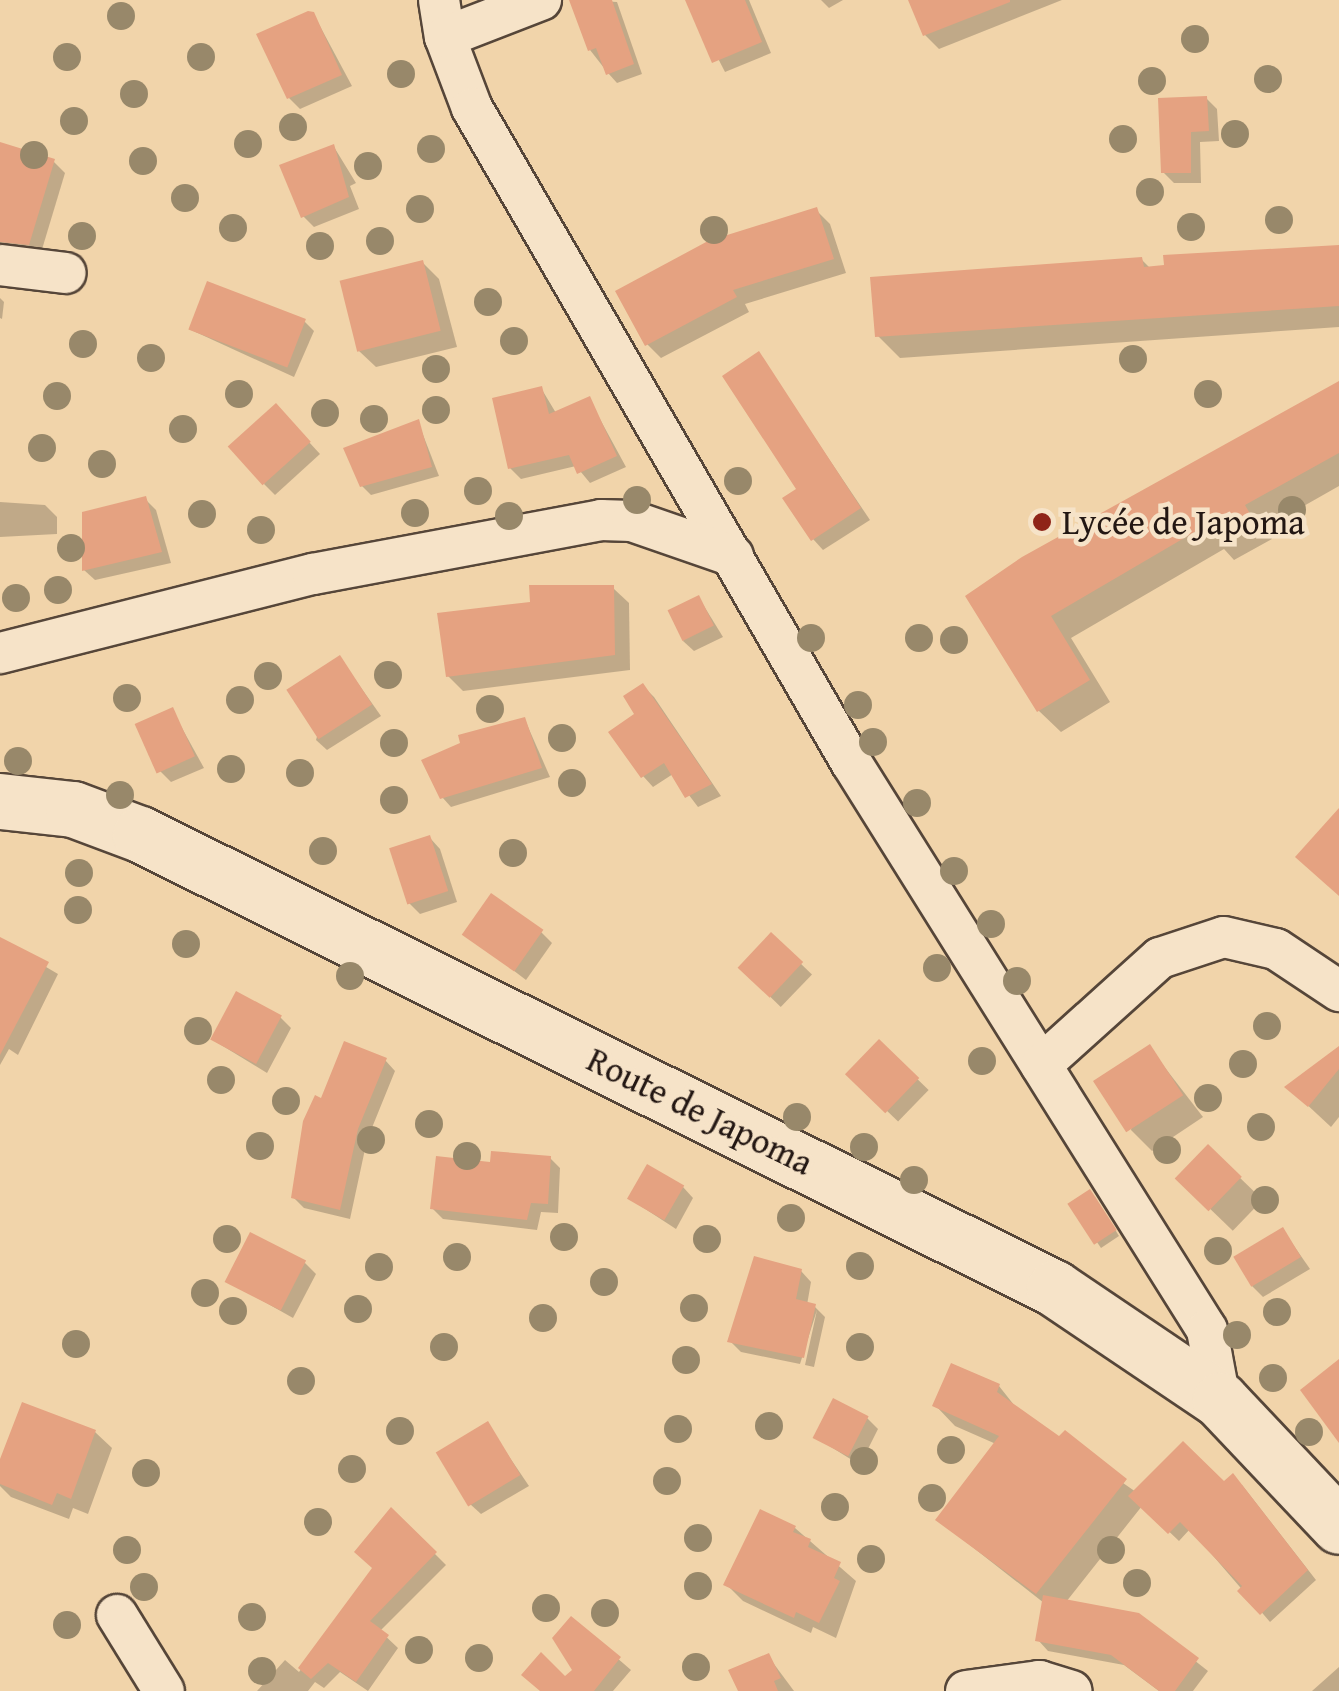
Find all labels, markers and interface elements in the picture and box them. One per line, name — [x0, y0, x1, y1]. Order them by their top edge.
place label: Lycée de Japoma — [1062, 501, 1305, 543]
marker: Lycée de Japoma — [1031, 511, 1053, 533]
street label: Route de Japoma — [580, 1038, 820, 1184]

